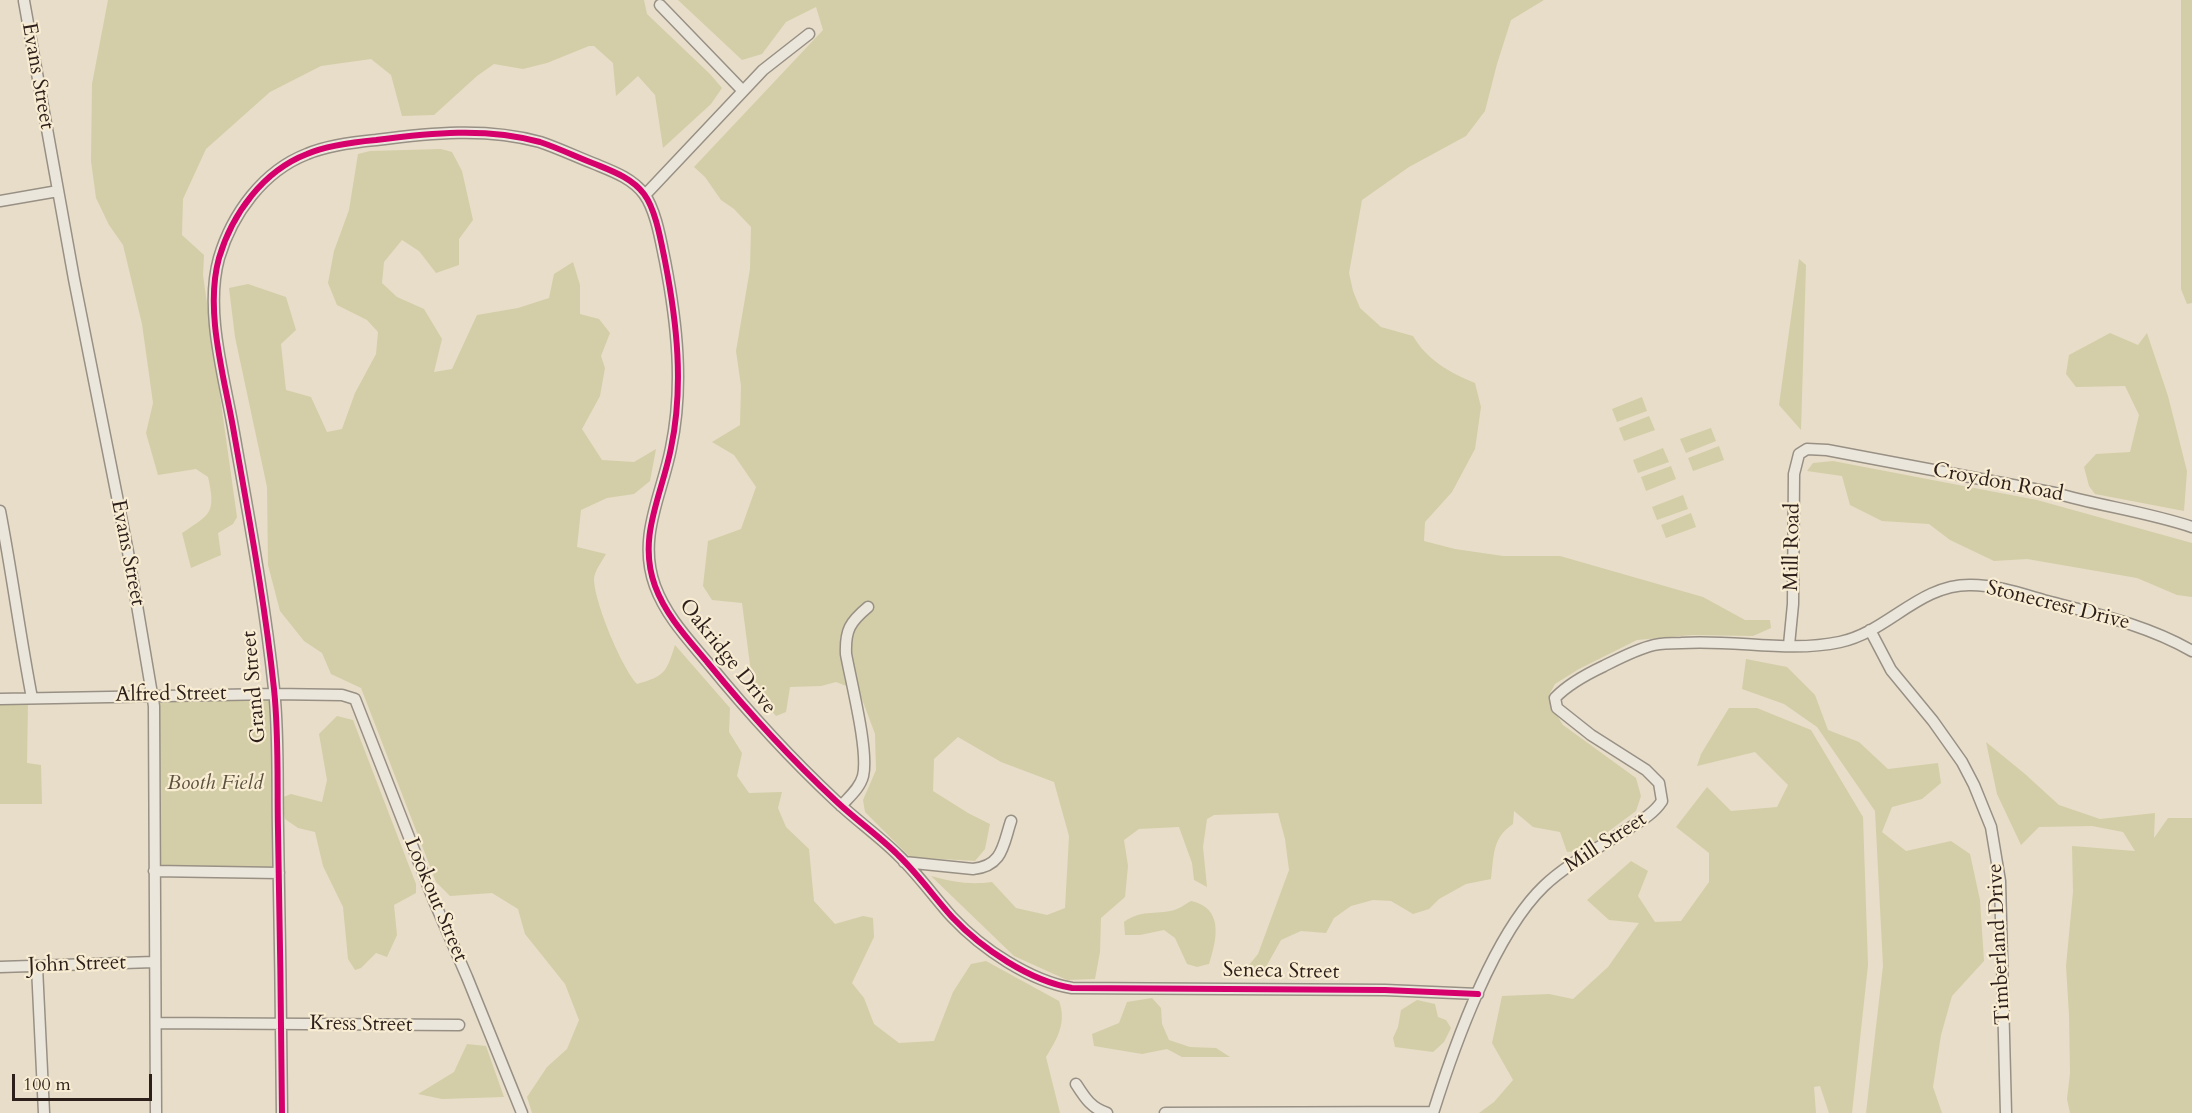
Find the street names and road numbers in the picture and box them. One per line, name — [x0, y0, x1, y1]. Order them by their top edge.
street label: Evans Street — [15, 21, 59, 131]
street label: Croydon Road — [1931, 458, 2065, 508]
street label: Evans Street — [104, 498, 150, 608]
street label: Mill Road — [1780, 503, 1806, 591]
street label: Stonecrest Drive — [1984, 576, 2132, 636]
street label: Oakridge Drive — [673, 594, 781, 720]
street label: Grand Street — [238, 630, 272, 744]
street label: Alfred Street — [115, 681, 227, 709]
street label: Mill Street — [1560, 807, 1652, 879]
street label: Lookout Street — [398, 834, 472, 966]
street label: Timberland Drive — [1983, 863, 2017, 1025]
street label: John Street — [28, 951, 126, 979]
street label: Seneca Street — [1223, 958, 1339, 986]
street label: Kress Street — [309, 1012, 413, 1038]

